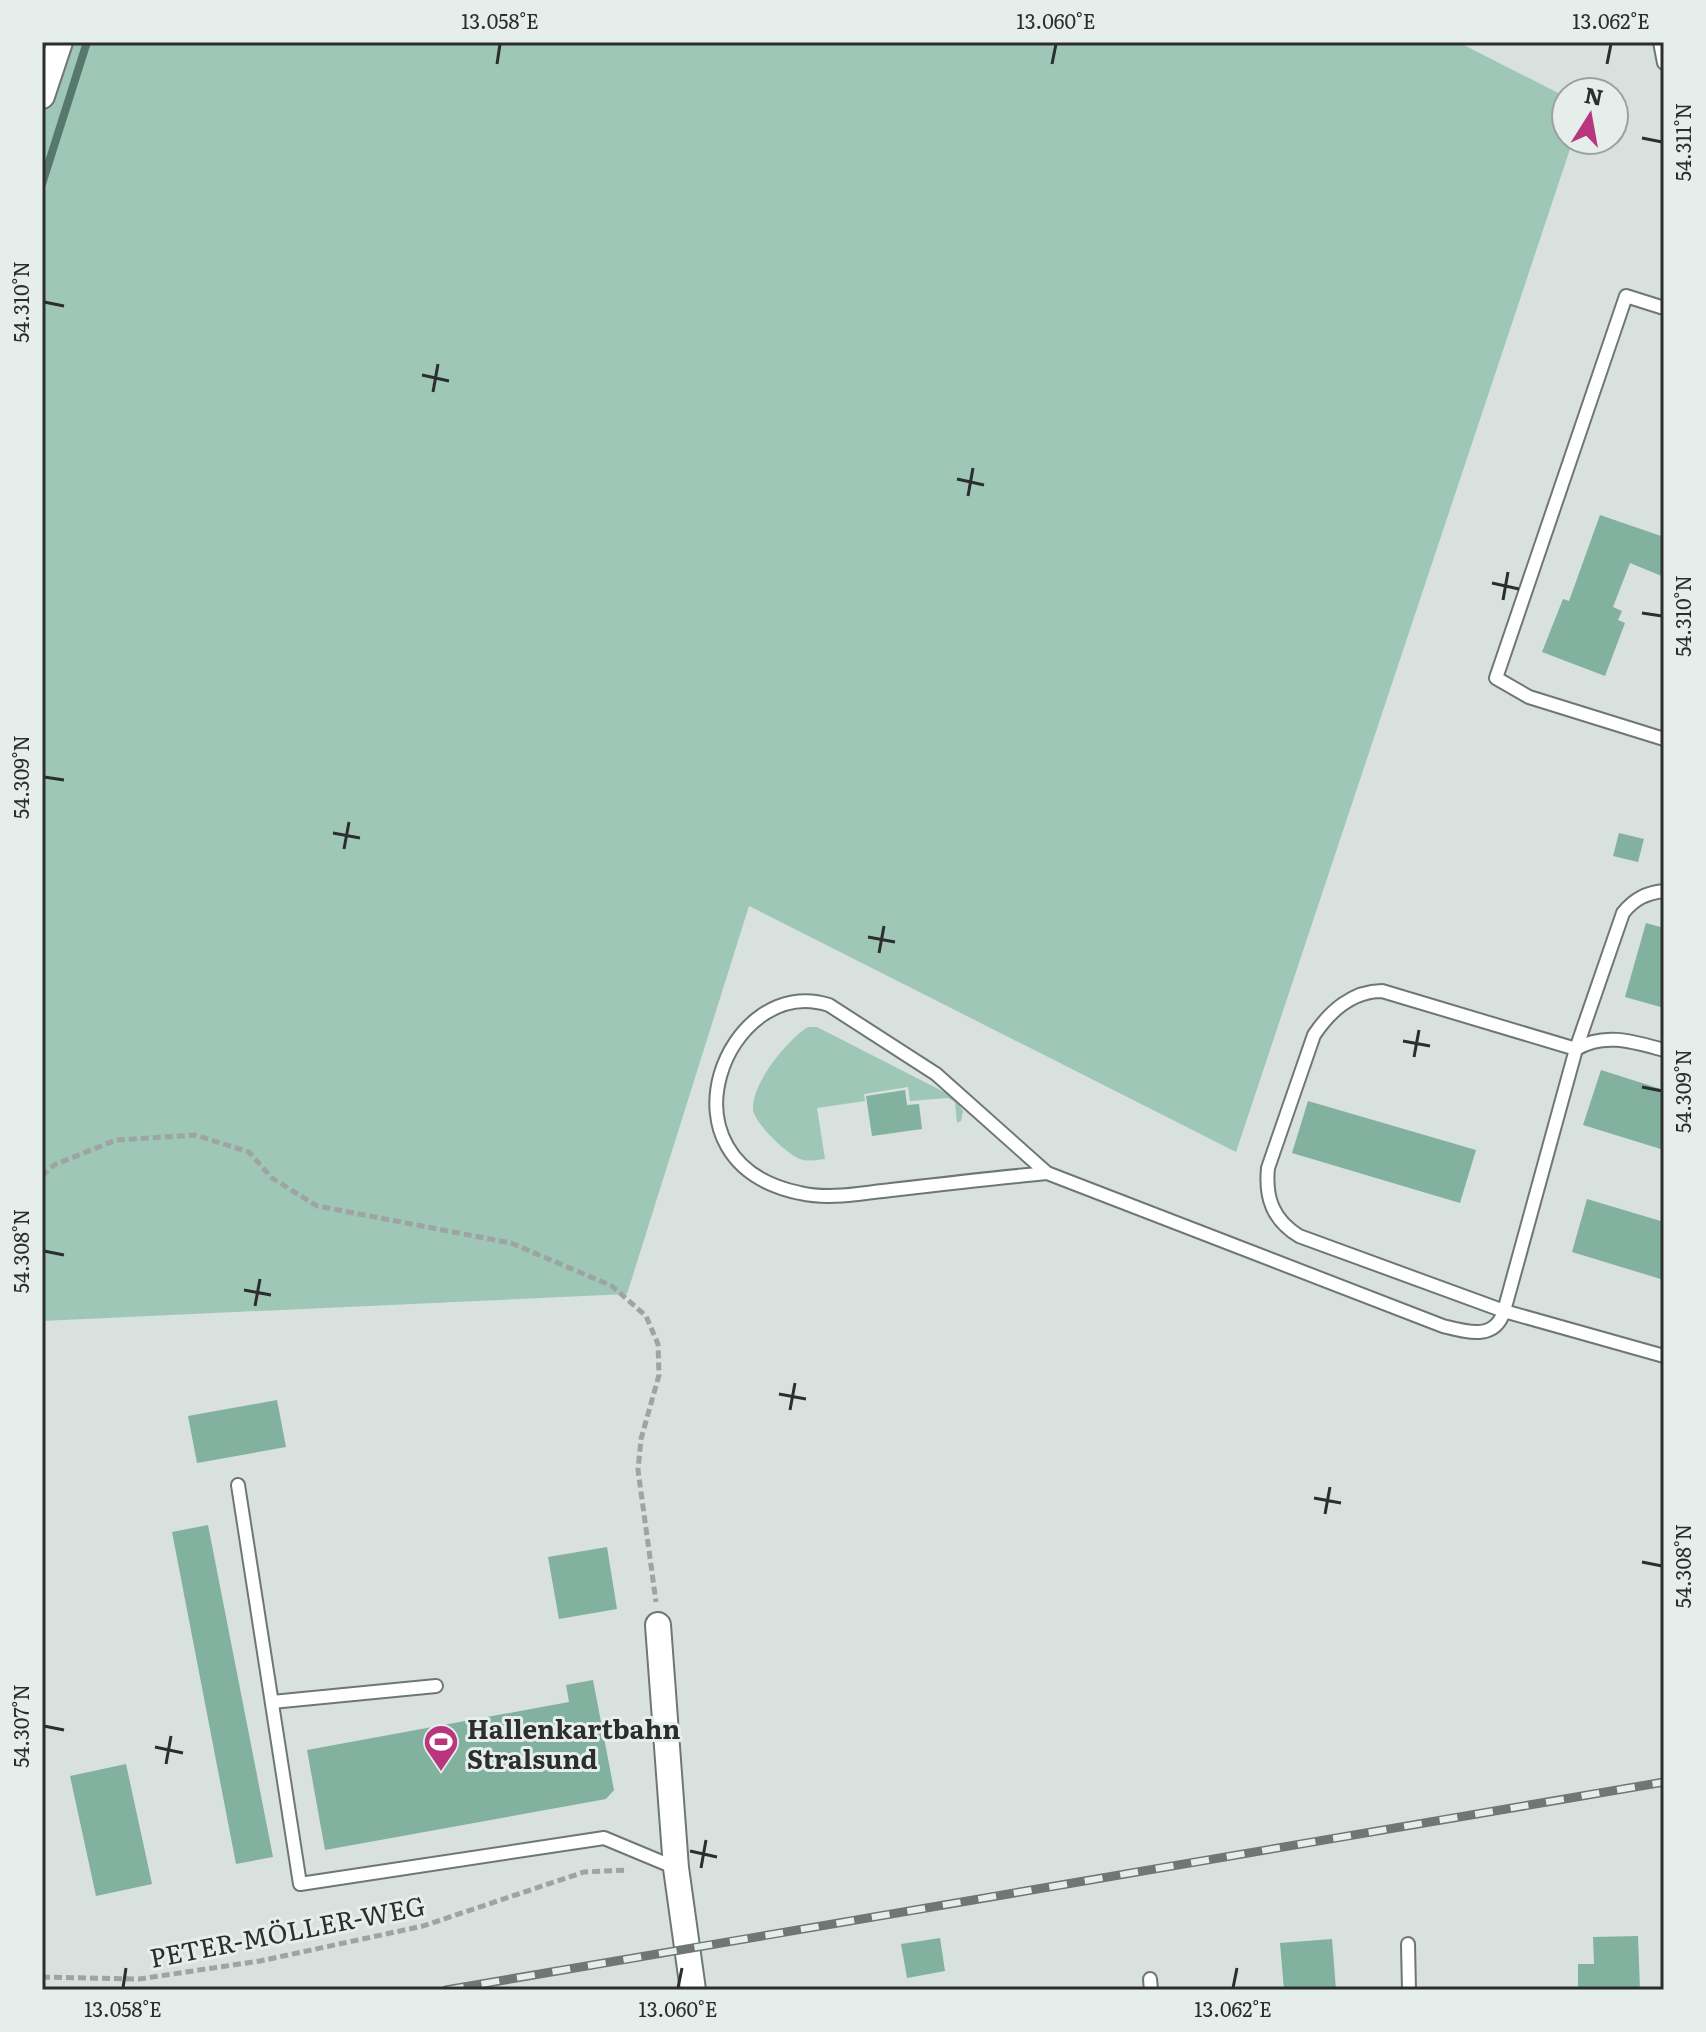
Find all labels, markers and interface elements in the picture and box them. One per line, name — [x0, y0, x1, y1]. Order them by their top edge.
text: 13.058°E — [461, 5, 539, 35]
text: 13.060°E — [1017, 5, 1095, 35]
text: 13.062°E — [1572, 5, 1650, 35]
north arrow — [1550, 76, 1630, 156]
text: N — [1582, 77, 1606, 113]
text: 54.311°N — [1667, 103, 1697, 181]
text: 54.310°N — [5, 261, 35, 343]
text: 54.310°N — [1667, 575, 1697, 657]
text: 54.309°N — [5, 735, 35, 819]
text: 54.309°N — [1667, 1049, 1697, 1133]
text: 54.308°N — [5, 1209, 35, 1293]
text: 54.308°N — [1667, 1524, 1697, 1608]
text: 54.307°N — [5, 1684, 35, 1768]
place label: Hallenkartbahn Stralsund — [467, 1708, 680, 1777]
sports icon: Hallenkartbahn Stralsund — [422, 1723, 460, 1773]
street label: PETER-MÖLLER-WEG — [146, 1884, 428, 1976]
text: 13.058°E — [84, 1993, 162, 2023]
text: 13.060°E — [639, 1993, 717, 2023]
text: 13.062°E — [1194, 1993, 1272, 2023]

